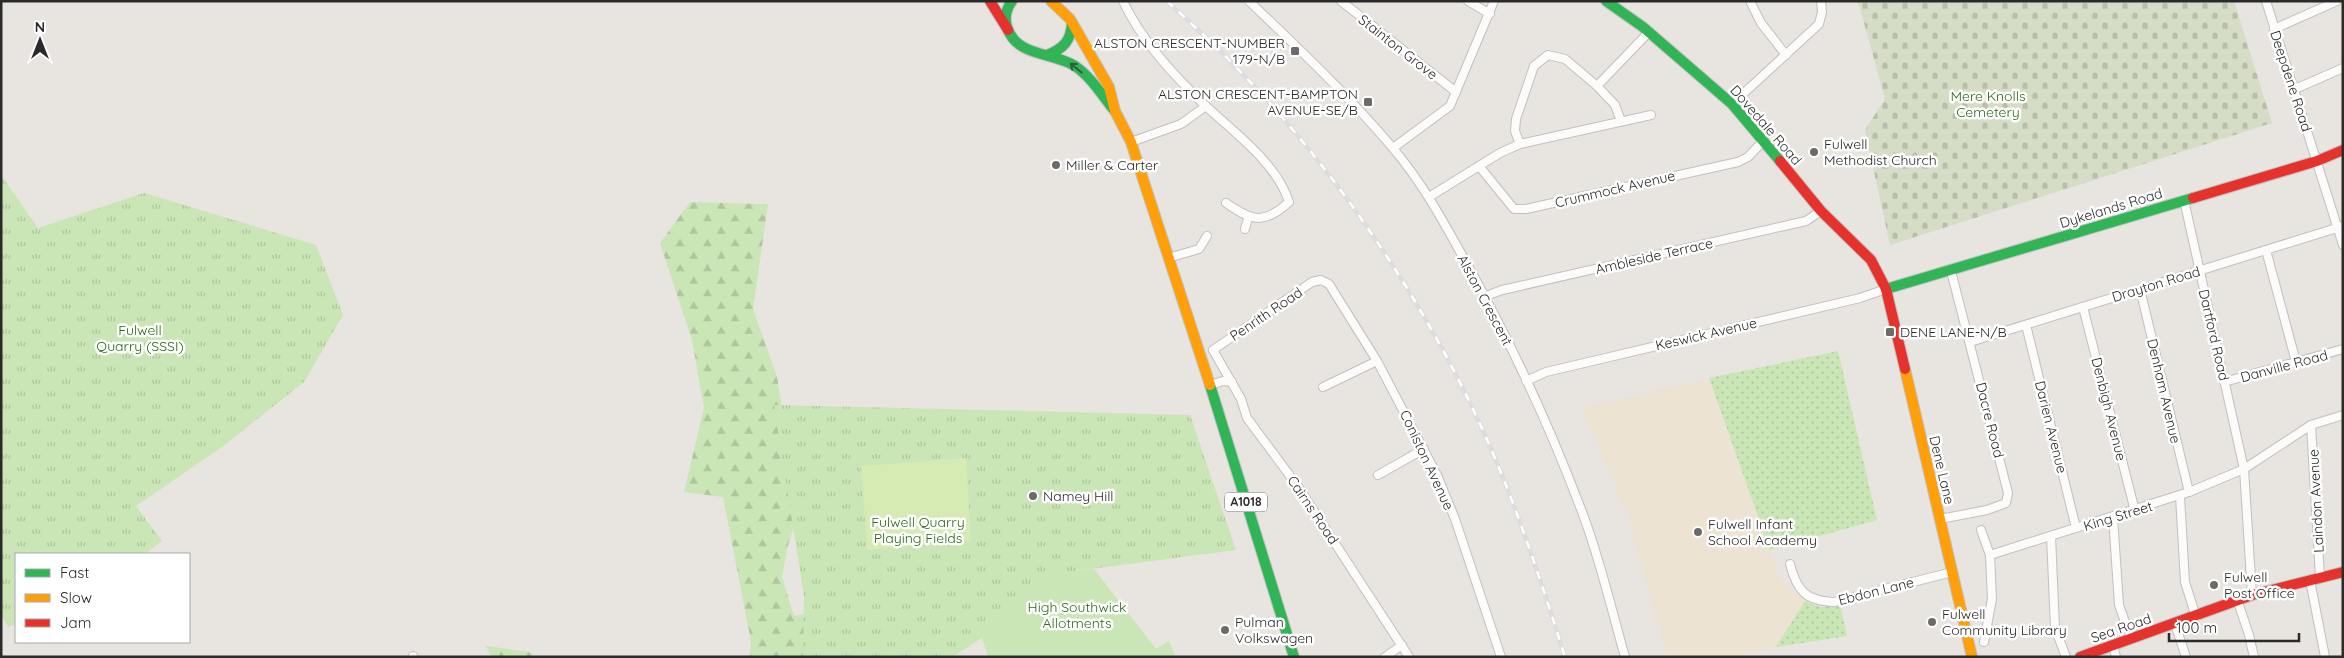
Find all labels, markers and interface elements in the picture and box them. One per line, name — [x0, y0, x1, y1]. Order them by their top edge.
street label: Stainton Grove — [1355, 10, 1441, 84]
north arrow — [15, 15, 65, 65]
text: N — [35, 18, 45, 36]
street label: Deepdene Road — [2266, 28, 2316, 134]
place label: ALSTON CRESCENT-NUMBER 179-N/B — [1094, 34, 1285, 68]
marker: ALSTON CRESCENT-NUMBER 179-N/B — [1289, 45, 1301, 57]
one-way arrow — [1070, 62, 1083, 73]
street label: Dovedale Road — [1726, 81, 1806, 169]
place label: ALSTON CRESCENT-BAMPTON AVENUE-SE/B — [1158, 85, 1358, 119]
park label: Mere Knolls Cemetery — [1950, 87, 2026, 121]
marker: ALSTON CRESCENT-BAMPTON AVENUE-SE/B — [1362, 96, 1374, 108]
place label: Fulwell Methodist Church — [1824, 135, 1937, 169]
marker: Fulwell Methodist Church — [1808, 146, 1820, 158]
place label: Miller & Carter — [1066, 156, 1159, 174]
marker: Miller & Carter — [1050, 159, 1062, 171]
street label: Crummock Avenue — [1553, 166, 1677, 212]
street label: Dykelands Road — [2057, 184, 2165, 232]
street label: Ambleside Terrace — [1593, 234, 1715, 278]
street label: Alston Crescent — [1453, 251, 1517, 349]
street label: Drayton Road — [2110, 262, 2202, 306]
street label: Penrith Road — [1226, 283, 1306, 345]
street label: Dartford Road — [2195, 287, 2233, 383]
street label: Keswick Avenue — [1653, 314, 1759, 354]
park label: Fulwell Quarry (SSSI) — [96, 321, 184, 355]
place label: DENE LANE-N/B — [1900, 323, 2007, 341]
marker: DENE LANE-N/B — [1884, 326, 1896, 338]
street label: Denham Avenue — [2143, 337, 2185, 445]
street label: Danville Road — [2238, 346, 2330, 386]
street label: Denbigh Avenue — [2087, 355, 2131, 463]
street label: Darien Avenue — [2031, 379, 2071, 475]
street label: Dacre Road — [1972, 380, 2008, 460]
street label: Coniston Avenue — [1396, 407, 1458, 513]
street label: Dene Lane — [1925, 434, 1959, 506]
street label: Laindon Avenue — [2304, 449, 2328, 553]
street label: Cairns Road — [1283, 472, 1343, 548]
place label: Namey Hill — [1043, 487, 1114, 505]
marker: Namey Hill — [1027, 490, 1039, 502]
road number: A1018 — [1225, 492, 1267, 512]
street label: King Street — [2081, 497, 2155, 535]
park label: Fulwell Quarry Playing Fields — [871, 513, 965, 547]
place label: Fulwell Infant School Academy — [1708, 515, 1817, 549]
marker: Fulwell Infant School Academy — [1692, 526, 1704, 538]
legend — [15, 553, 190, 643]
text: Fast — [60, 563, 89, 582]
place label: Fulwell Post Office — [2224, 568, 2295, 602]
street label: Ebdon Lane — [1836, 573, 1916, 609]
marker: Fulwell Post Office — [2208, 579, 2220, 591]
text: Slow — [60, 588, 92, 607]
park label: High Southwick Allotments — [1028, 598, 1126, 632]
place label: Fulwell Community Library — [1942, 605, 2067, 639]
street label: Sea Road — [2088, 609, 2154, 647]
scale bar — [2169, 610, 2299, 642]
text: Jam — [60, 613, 91, 632]
place label: Pulman Volkswagen — [1235, 613, 1313, 647]
marker: Fulwell Community Library — [1926, 616, 1938, 628]
text: 100 m — [2176, 618, 2217, 637]
marker: Pulman Volkswagen — [1219, 624, 1231, 636]

